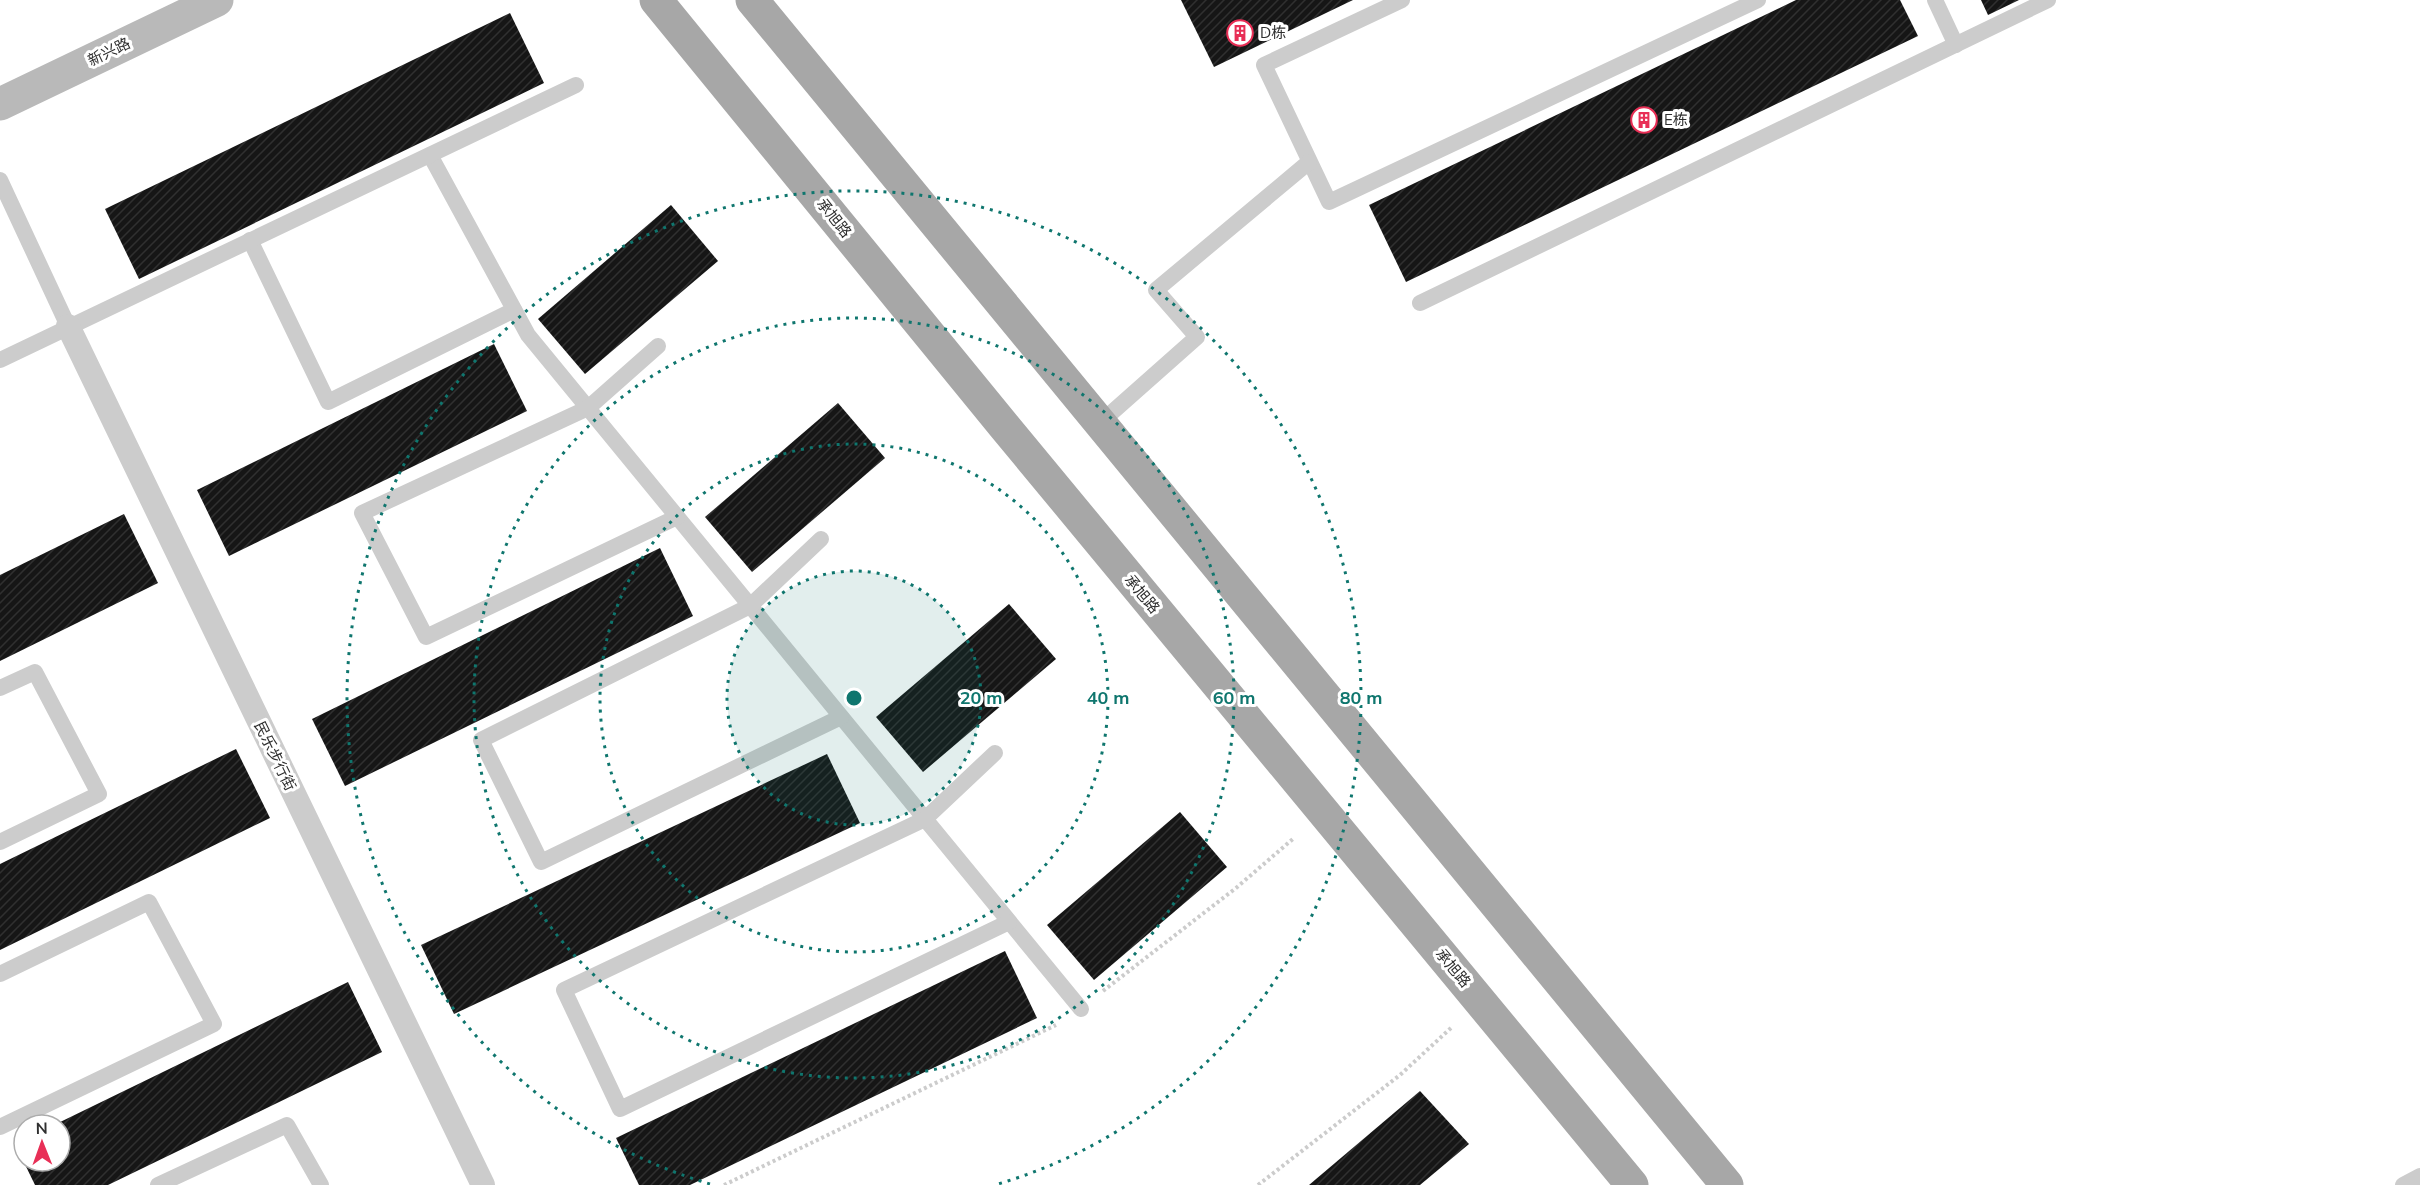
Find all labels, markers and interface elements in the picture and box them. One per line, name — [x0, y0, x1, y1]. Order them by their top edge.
building icon: D栋 — [1225, 18, 1255, 48]
place label: D栋 — [1260, 23, 1286, 42]
street label: 新兴路 — [84, 33, 133, 70]
building icon: E栋 — [1629, 105, 1659, 135]
place label: E栋 — [1664, 110, 1688, 129]
street label: 承旭路 — [813, 194, 856, 241]
street label: 承旭路 — [1121, 570, 1164, 617]
text: 20 m — [960, 686, 1002, 709]
text: 40 m — [1087, 686, 1129, 709]
text: 60 m — [1213, 686, 1255, 709]
text: 80 m — [1340, 686, 1382, 709]
centre of rings — [844, 688, 864, 708]
street label: 民乐步行街 — [250, 718, 300, 794]
street label: 承旭路 — [1432, 944, 1475, 991]
north arrow — [12, 1113, 72, 1173]
text: N — [36, 1118, 48, 1138]

